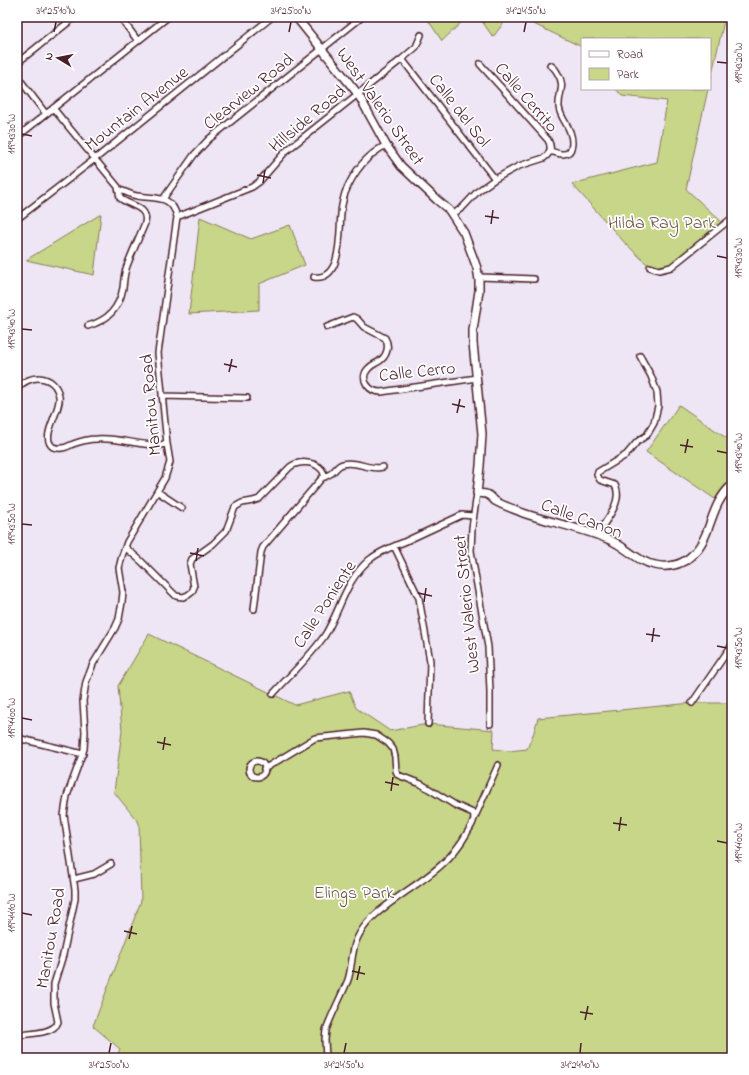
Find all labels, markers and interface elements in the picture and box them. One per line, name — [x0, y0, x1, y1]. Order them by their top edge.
text: 34°25'10"N — [36, 4, 76, 19]
text: 34°25'00"N — [271, 4, 311, 19]
text: 34°24'50"N — [506, 4, 546, 19]
north arrow — [38, 38, 78, 78]
legend — [581, 38, 711, 90]
text: 119°43'20"W — [732, 42, 747, 83]
street label: West Valerio Street — [329, 43, 430, 172]
text: Road — [617, 46, 643, 64]
street label: Clearview Road — [198, 48, 300, 137]
text: N — [41, 51, 58, 61]
street label: Calle Cerrito — [487, 57, 564, 139]
street label: Mountain Avenue — [80, 60, 195, 158]
text: Park — [617, 66, 639, 84]
street label: Calle del Sol — [421, 69, 496, 154]
street label: Hillside Road — [264, 79, 353, 160]
text: 119°43'30"W — [5, 114, 20, 154]
park label: Hilda Ray Park — [608, 211, 716, 237]
text: 119°43'30"W — [732, 238, 747, 278]
text: 119°43'40"W — [5, 309, 20, 349]
street label: Manitou Road — [135, 353, 169, 457]
street label: Calle Cerro — [378, 356, 457, 390]
text: 119°43'40"W — [732, 433, 747, 473]
street label: Calle Canon — [537, 493, 626, 547]
text: 119°43'50"W — [5, 503, 20, 545]
street label: West Valerio Street — [448, 533, 488, 674]
street label: Calle Poniente — [288, 555, 364, 654]
text: 119°43'50"W — [732, 627, 747, 669]
text: 119°44'00"W — [5, 698, 20, 738]
text: 119°44'00"W — [732, 823, 747, 863]
park label: Elings Park — [314, 881, 394, 908]
street label: Manitou Road — [30, 886, 74, 991]
text: 119°44'10"W — [5, 893, 20, 932]
text: 34°25'00"N — [89, 1058, 129, 1073]
text: 34°24'50"N — [324, 1058, 364, 1073]
text: 34°24'40"N — [561, 1058, 600, 1073]

